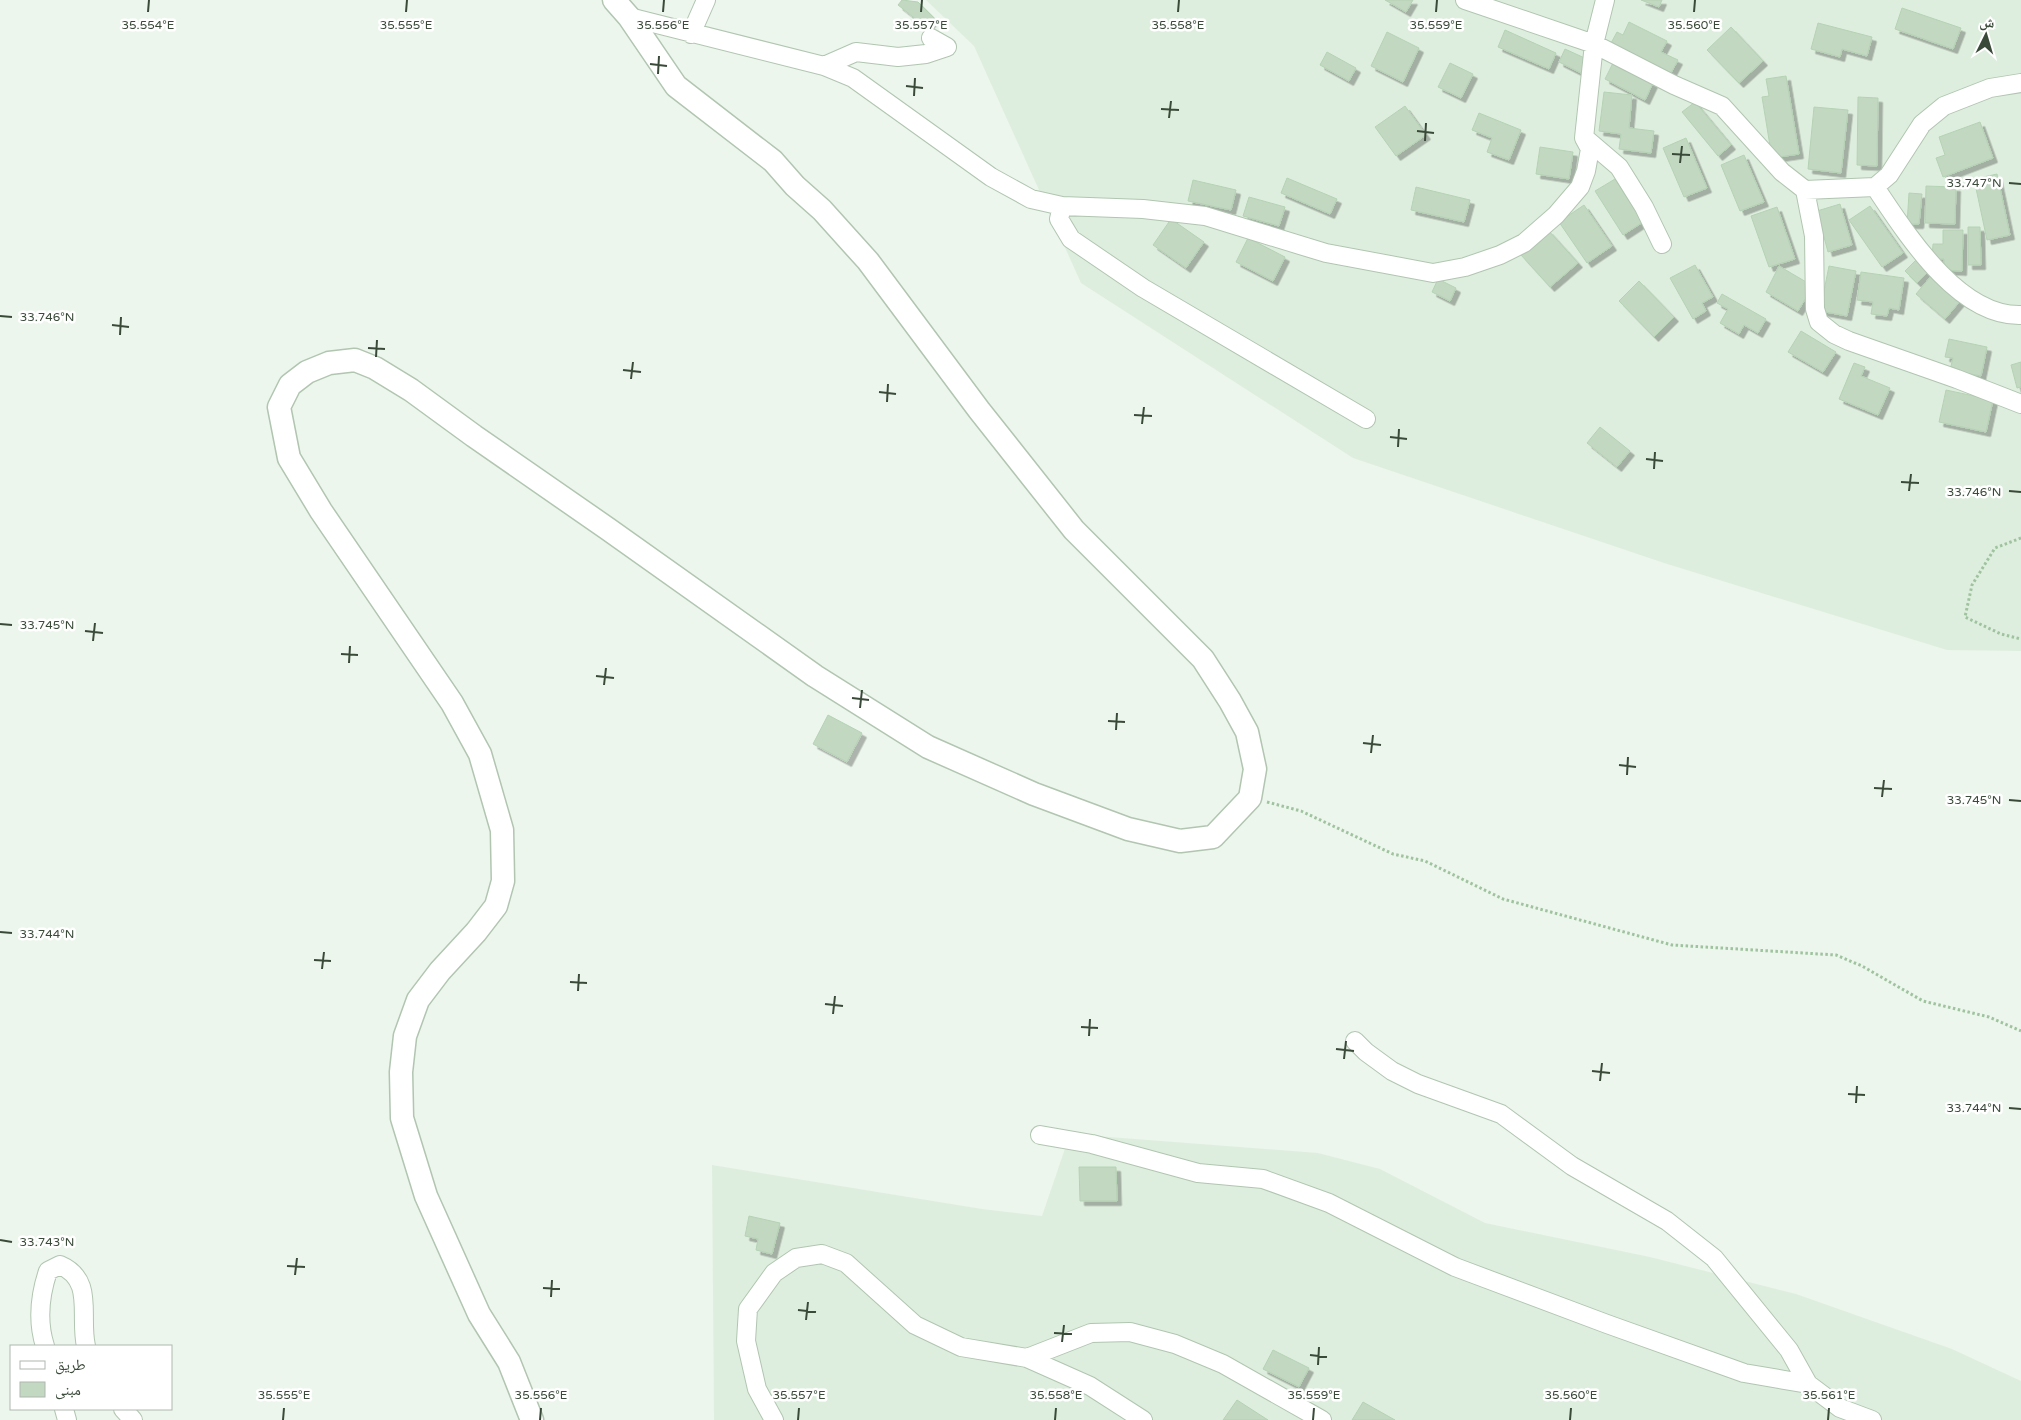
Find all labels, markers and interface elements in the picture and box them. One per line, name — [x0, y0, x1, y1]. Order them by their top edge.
north arrow — [1961, 10, 2011, 60]
text: ش — [1979, 13, 1995, 32]
text: 35.554°E — [122, 18, 175, 32]
text: 35.555°E — [380, 18, 433, 32]
text: 35.556°E — [637, 18, 690, 32]
text: 35.557°E — [894, 18, 948, 32]
text: 35.558°E — [1152, 18, 1205, 32]
text: 35.559°E — [1410, 18, 1463, 32]
text: 35.560°E — [1668, 18, 1721, 32]
text: 33.747°N — [1946, 176, 2002, 190]
text: 33.746°N — [20, 310, 74, 324]
text: 33.746°N — [1947, 485, 2001, 499]
text: 33.745°N — [20, 618, 74, 632]
text: 33.745°N — [1947, 793, 2001, 807]
text: 33.744°N — [20, 927, 74, 941]
text: 33.744°N — [1947, 1101, 2001, 1115]
text: 33.743°N — [20, 1235, 74, 1249]
legend — [10, 1345, 172, 1410]
text: طريق — [55, 1356, 86, 1375]
text: مبنى — [55, 1381, 81, 1400]
text: 35.555°E — [258, 1388, 311, 1402]
text: 35.556°E — [515, 1388, 568, 1402]
text: 35.557°E — [772, 1388, 826, 1402]
text: 35.558°E — [1030, 1388, 1083, 1402]
text: 35.559°E — [1288, 1388, 1341, 1402]
text: 35.560°E — [1545, 1388, 1598, 1402]
text: 35.561°E — [1803, 1388, 1856, 1402]

